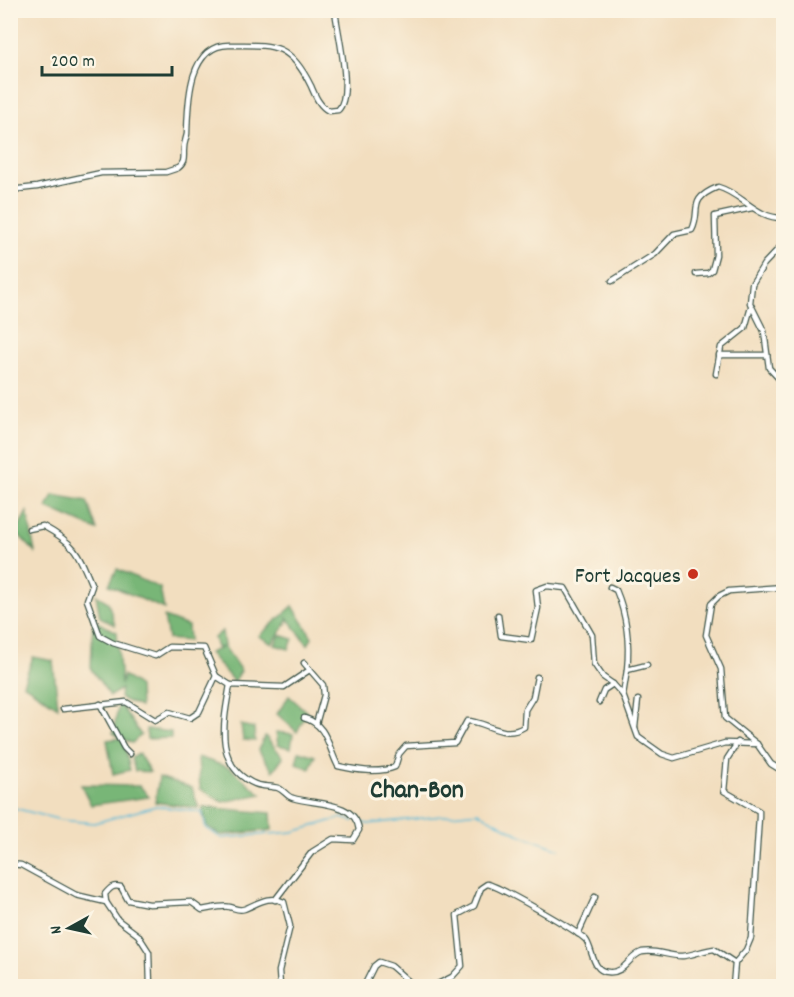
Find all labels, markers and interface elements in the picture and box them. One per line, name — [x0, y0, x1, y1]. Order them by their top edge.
scale bar — [42, 39, 172, 77]
text: 200 m — [51, 50, 95, 75]
place label: Fort Jacques — [575, 562, 681, 593]
marker: Fort Jacques — [686, 567, 700, 581]
district label: Chan-Bon — [370, 773, 464, 810]
north arrow — [39, 898, 99, 958]
text: N — [45, 924, 69, 935]

